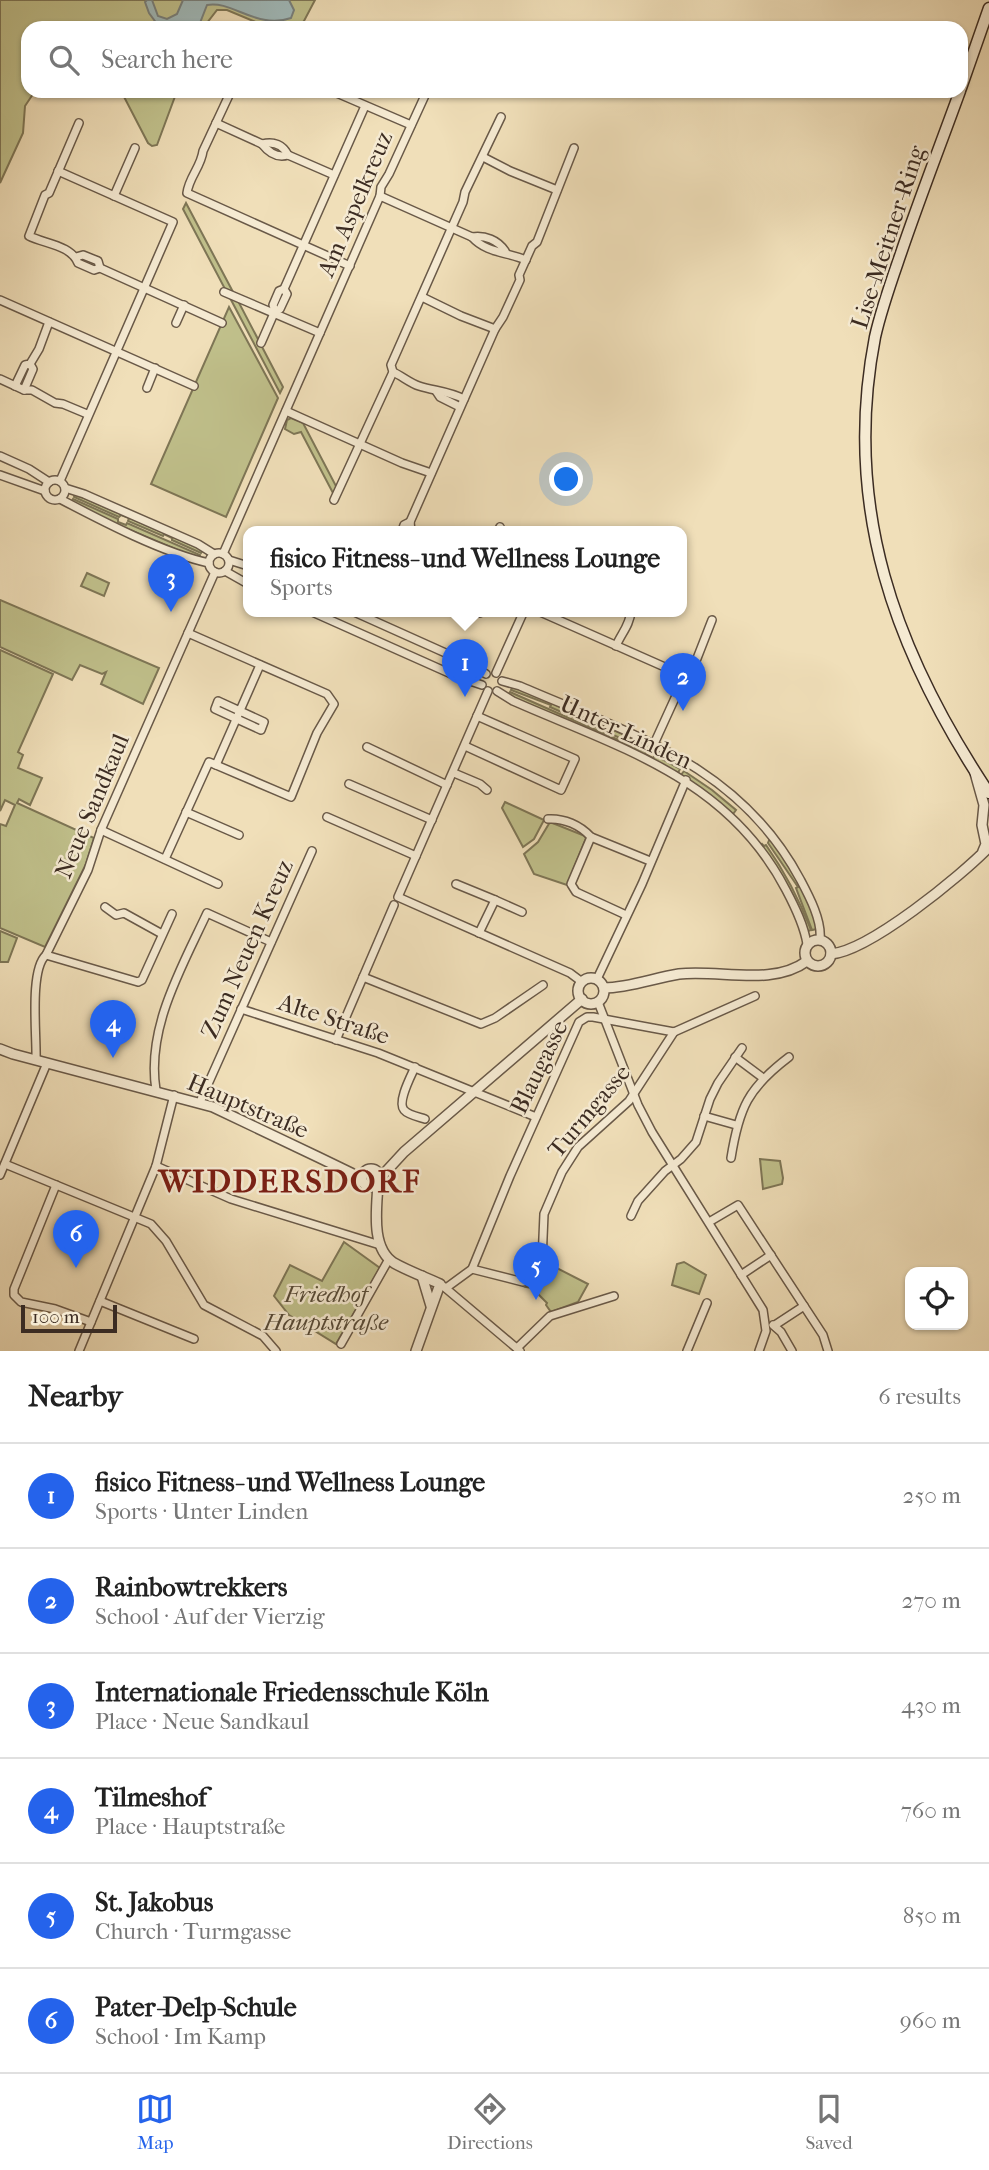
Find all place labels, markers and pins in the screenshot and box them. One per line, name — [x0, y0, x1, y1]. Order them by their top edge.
pin: 3 — [148, 554, 194, 612]
pin: 1 — [442, 639, 488, 697]
pin: 2 — [660, 653, 706, 711]
pin: 4 — [90, 1000, 136, 1058]
pin: 6 — [53, 1210, 99, 1268]
pin: 5 — [513, 1242, 559, 1300]

